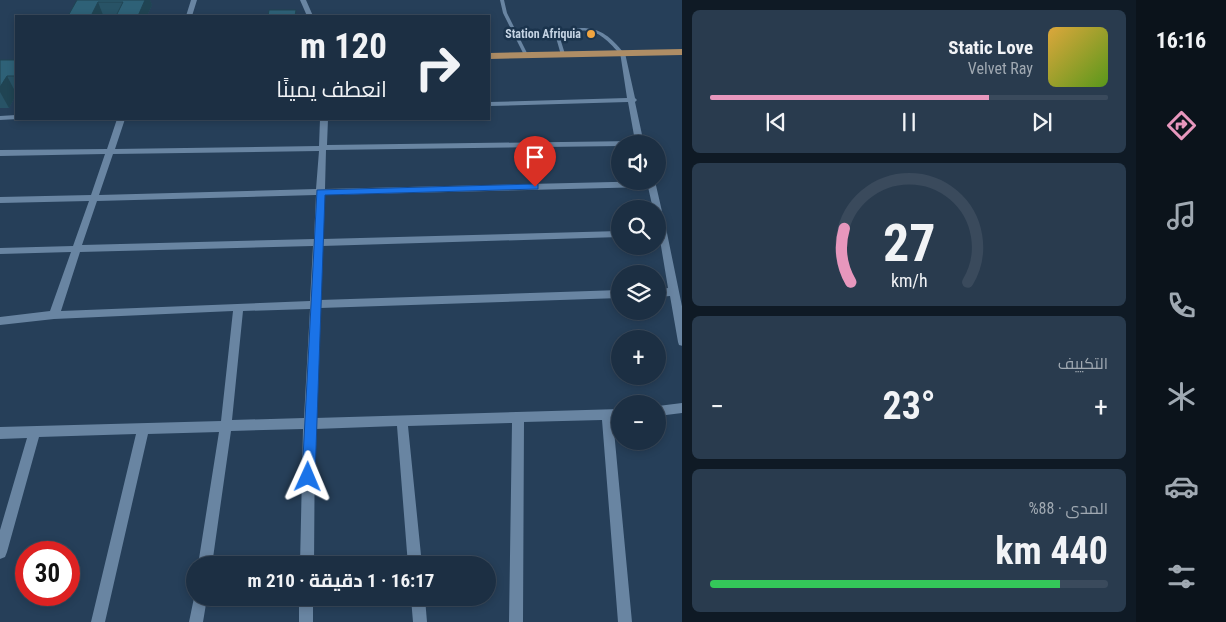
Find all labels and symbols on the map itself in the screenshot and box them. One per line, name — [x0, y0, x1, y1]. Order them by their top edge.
place label: Station Afriquia — [505, 27, 581, 41]
marker: Station Afriquia — [585, 28, 597, 40]
pin — [514, 136, 556, 187]
position arrow — [281, 450, 333, 502]
speed limit sign: 30 — [15, 541, 80, 606]

